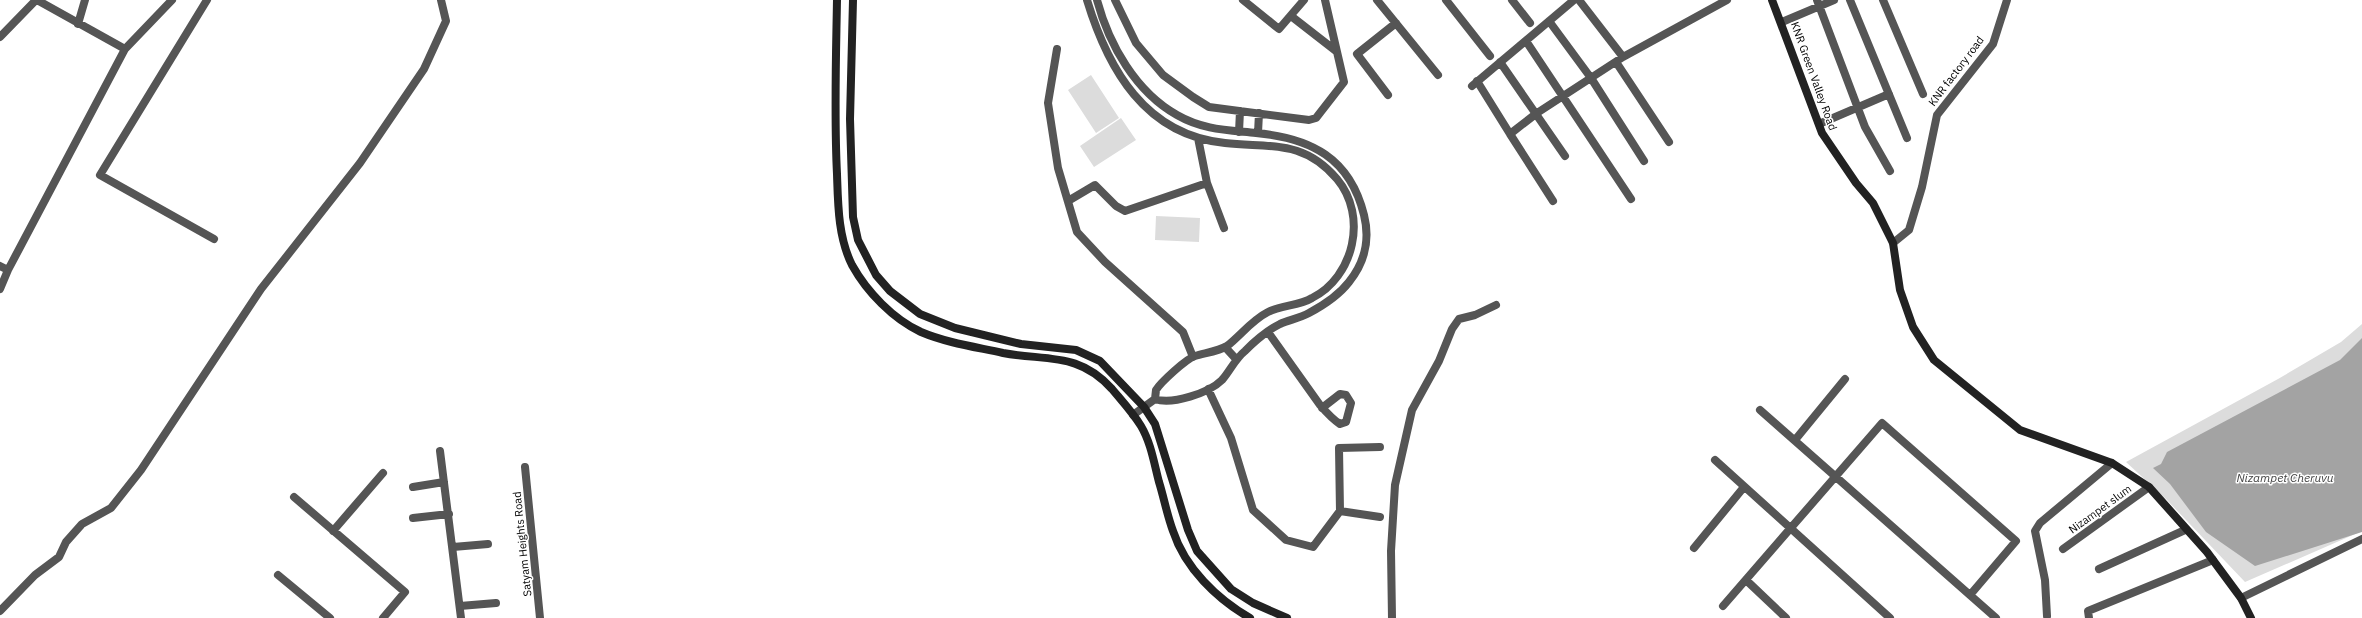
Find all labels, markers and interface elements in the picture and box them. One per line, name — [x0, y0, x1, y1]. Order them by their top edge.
street label: KNR Green Valley Road — [1788, 20, 1840, 132]
street label: KNR factory road — [1925, 33, 1987, 109]
water label: Nizampet Cheruvu — [2236, 470, 2334, 485]
street label: Nizampet slum — [2066, 482, 2134, 536]
street label: Satyam Heights Road — [510, 491, 534, 597]

